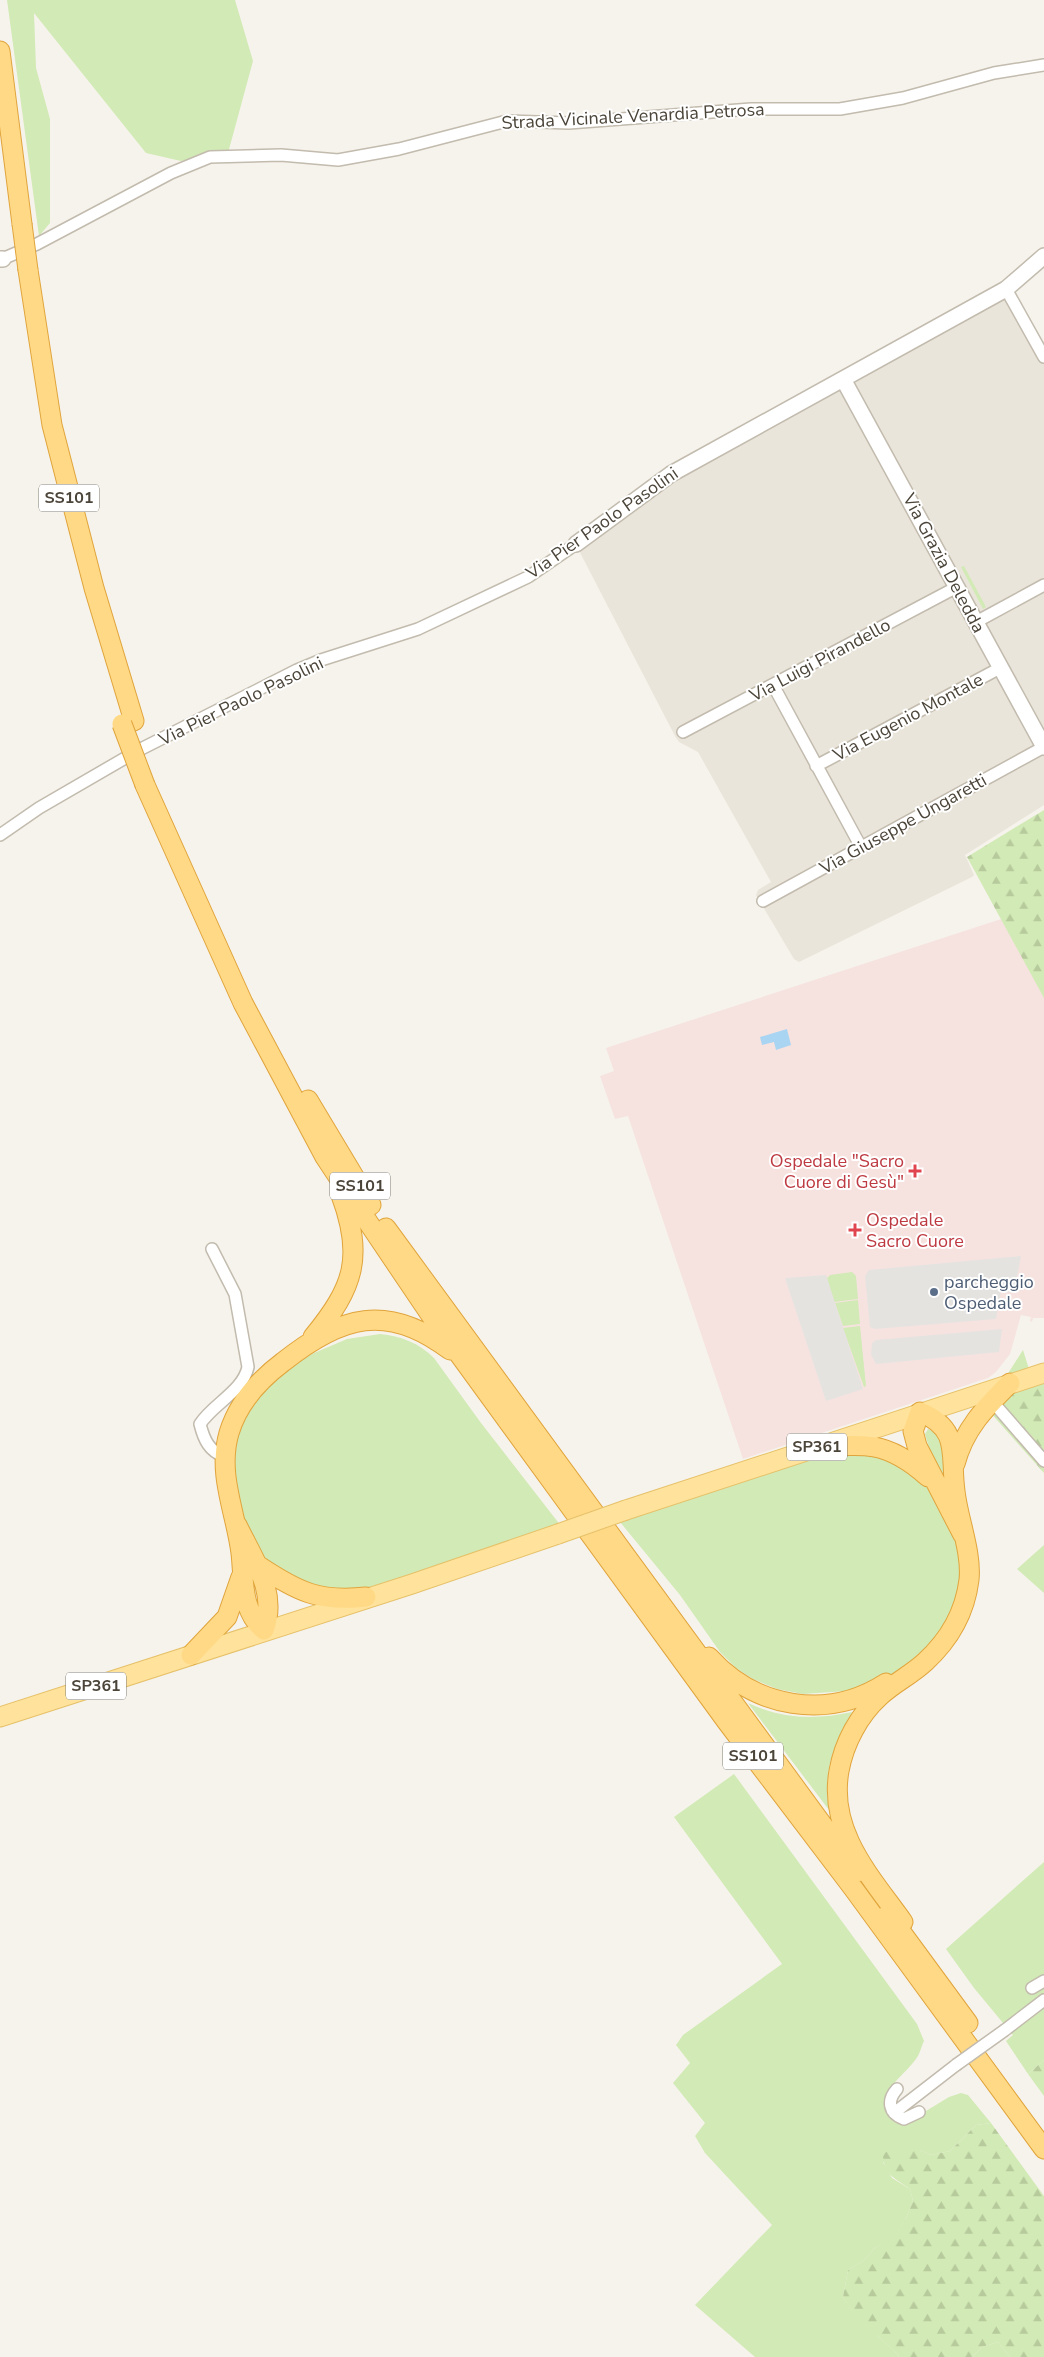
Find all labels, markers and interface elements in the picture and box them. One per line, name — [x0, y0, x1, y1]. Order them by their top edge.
street label: Strada Vicinale Venardia Petrosa — [501, 97, 765, 135]
street label: Via Pier Paolo Pasolini — [520, 461, 683, 585]
road number: SS101 — [39, 484, 99, 512]
street label: Via Grazia Deledda — [897, 488, 991, 637]
street label: Via Luigi Pirandello — [744, 613, 895, 708]
street label: Via Pier Paolo Pasolini — [154, 651, 327, 752]
street label: Via Eugenio Montale — [828, 667, 987, 767]
street label: Via Giuseppe Ungaretti — [814, 768, 991, 880]
place label: Ospedale "Sacro Cuore di Gesù" — [770, 1149, 904, 1194]
marker: Ospedale "Sacro Cuore di Gesù" — [908, 1164, 922, 1178]
road number: SS101 — [330, 1172, 390, 1200]
place label: Ospedale Sacro Cuore — [866, 1208, 964, 1253]
marker: Ospedale Sacro Cuore — [848, 1223, 862, 1237]
place label: parcheggio Ospedale — [944, 1270, 1034, 1315]
marker: parcheggio Ospedale — [928, 1286, 940, 1298]
road number: SP361 — [787, 1434, 847, 1460]
road number: SP361 — [66, 1672, 126, 1700]
road number: SS101 — [723, 1742, 783, 1770]

